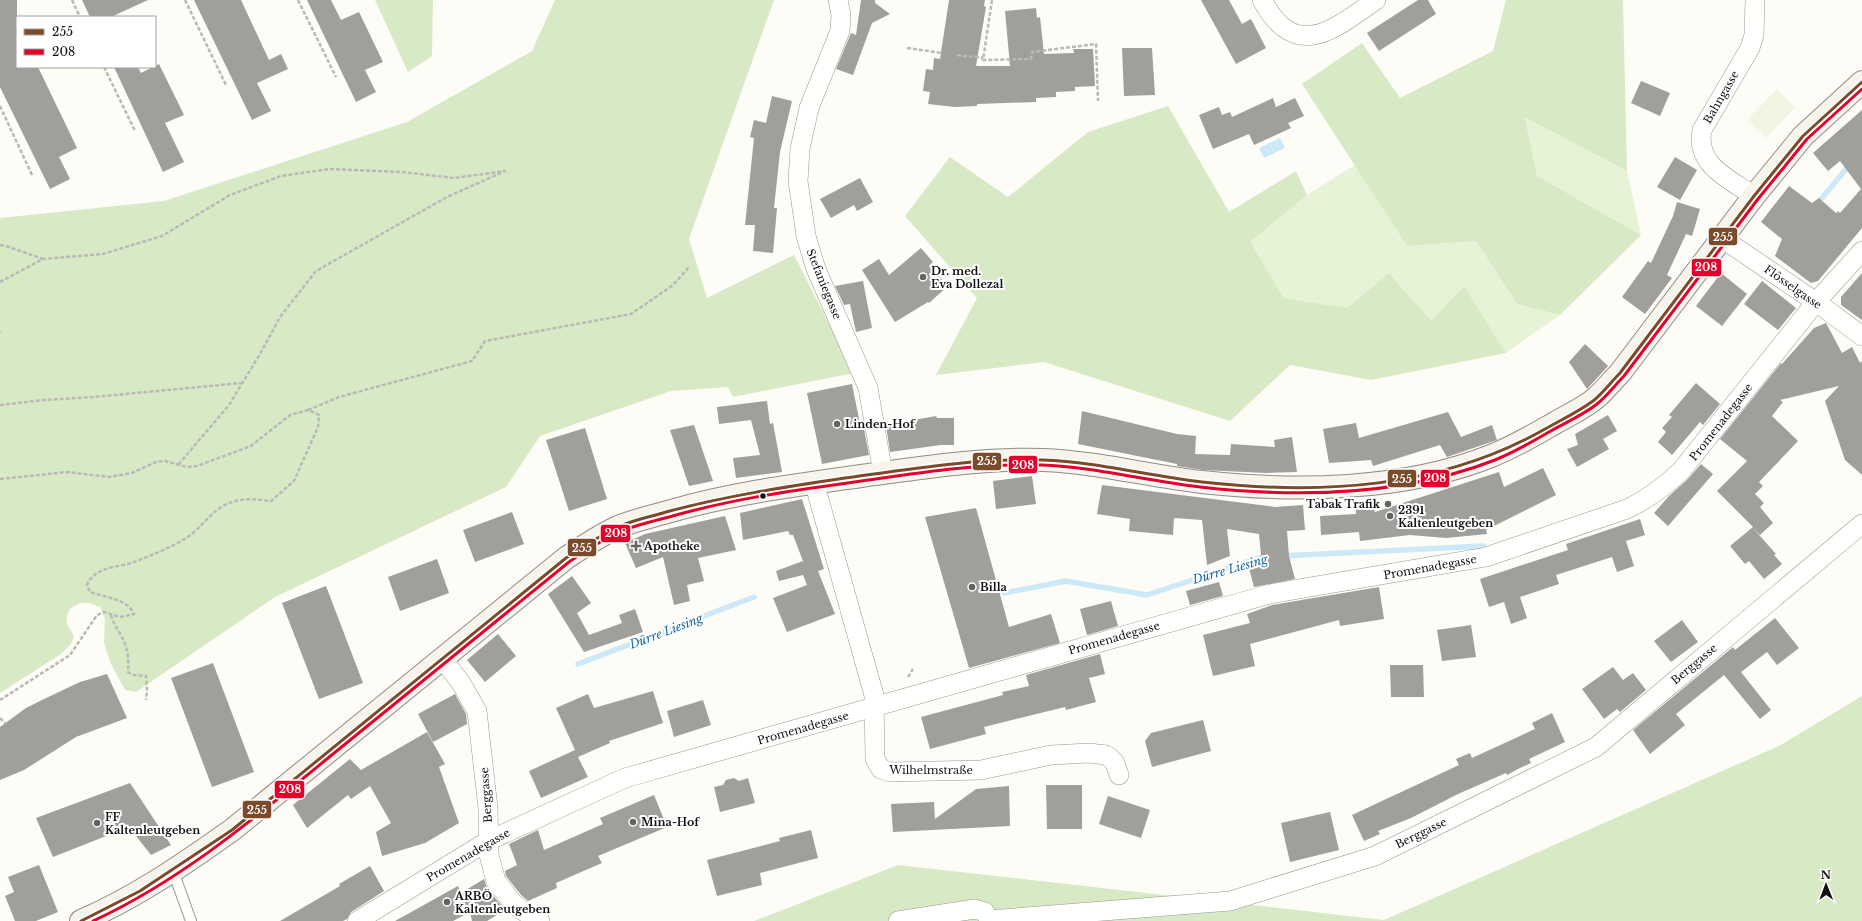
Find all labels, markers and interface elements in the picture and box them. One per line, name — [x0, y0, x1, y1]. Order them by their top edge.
legend — [16, 16, 156, 68]
text: 255 — [52, 24, 73, 39]
text: 208 — [52, 44, 75, 59]
street label: Bahngasse — [1700, 68, 1742, 126]
line badge: 255 — [1708, 227, 1738, 246]
text: 255 — [1713, 230, 1734, 244]
street label: Stefaniegasse — [804, 247, 844, 321]
line badge: 208 — [1691, 258, 1722, 277]
text: 208 — [1695, 260, 1717, 274]
street label: Flösselgasse — [1762, 262, 1824, 312]
place label: Dr. med. Eva Dollezal — [931, 264, 1003, 291]
marker: Dr. med. Eva Dollezal — [918, 272, 928, 282]
street label: Promenadegasse — [1686, 381, 1756, 463]
place label: Linden-Hof — [845, 417, 916, 431]
marker: Linden-Hof — [832, 419, 842, 429]
line badge: 255 — [972, 452, 1002, 471]
text: 255 — [977, 454, 998, 468]
line badge: 208 — [1008, 455, 1038, 474]
text: 208 — [1012, 458, 1034, 472]
line badge: 255 — [1387, 469, 1417, 488]
line badge: 208 — [1420, 469, 1450, 488]
text: 208 — [1424, 471, 1446, 485]
text: 255 — [1392, 472, 1413, 486]
unlabelled marker — [758, 491, 768, 501]
place label: Tabak Trafik — [1306, 497, 1381, 511]
marker: Tabak Trafik — [1383, 499, 1393, 509]
place label: 2391 Kaltenleutgeben — [1398, 503, 1493, 530]
marker: 2391 Kaltenleutgeben — [1385, 511, 1395, 521]
line badge: 208 — [600, 524, 631, 543]
text: 208 — [605, 526, 627, 540]
line badge: 255 — [567, 538, 597, 557]
place label: Apotheke — [643, 539, 700, 553]
text: 255 — [572, 541, 593, 555]
marker: Apotheke — [631, 541, 641, 551]
water label: Dürre Liesing — [1190, 551, 1271, 587]
street label: Promenadegasse — [1382, 552, 1478, 582]
place label: Billa — [980, 580, 1008, 594]
marker: Billa — [967, 582, 977, 592]
water label: Dürre Liesing — [626, 610, 706, 652]
street label: Promenadegasse — [1067, 618, 1161, 658]
street label: Berggasse — [1668, 641, 1720, 687]
street label: Promenadegasse — [756, 708, 850, 748]
street label: Wilhelmstraße — [888, 763, 973, 777]
street label: Berggasse — [477, 767, 495, 823]
line badge: 208 — [274, 780, 305, 799]
text: 208 — [279, 782, 301, 796]
line badge: 255 — [242, 800, 272, 819]
text: 255 — [247, 803, 268, 817]
place label: FF Kaltenleutgeben — [105, 810, 200, 837]
place label: Mina-Hof — [641, 815, 700, 829]
street label: Berggasse — [1393, 815, 1449, 851]
marker: Mina-Hof — [628, 817, 638, 827]
marker: FF Kaltenleutgeben — [92, 818, 102, 828]
street label: Promenadegasse — [424, 825, 512, 885]
north arrow — [1806, 865, 1846, 905]
text: N — [1821, 868, 1832, 882]
place label: ARBÖ Kaltenleutgeben — [454, 888, 550, 916]
marker: ARBÖ Kaltenleutgeben — [442, 897, 452, 907]

